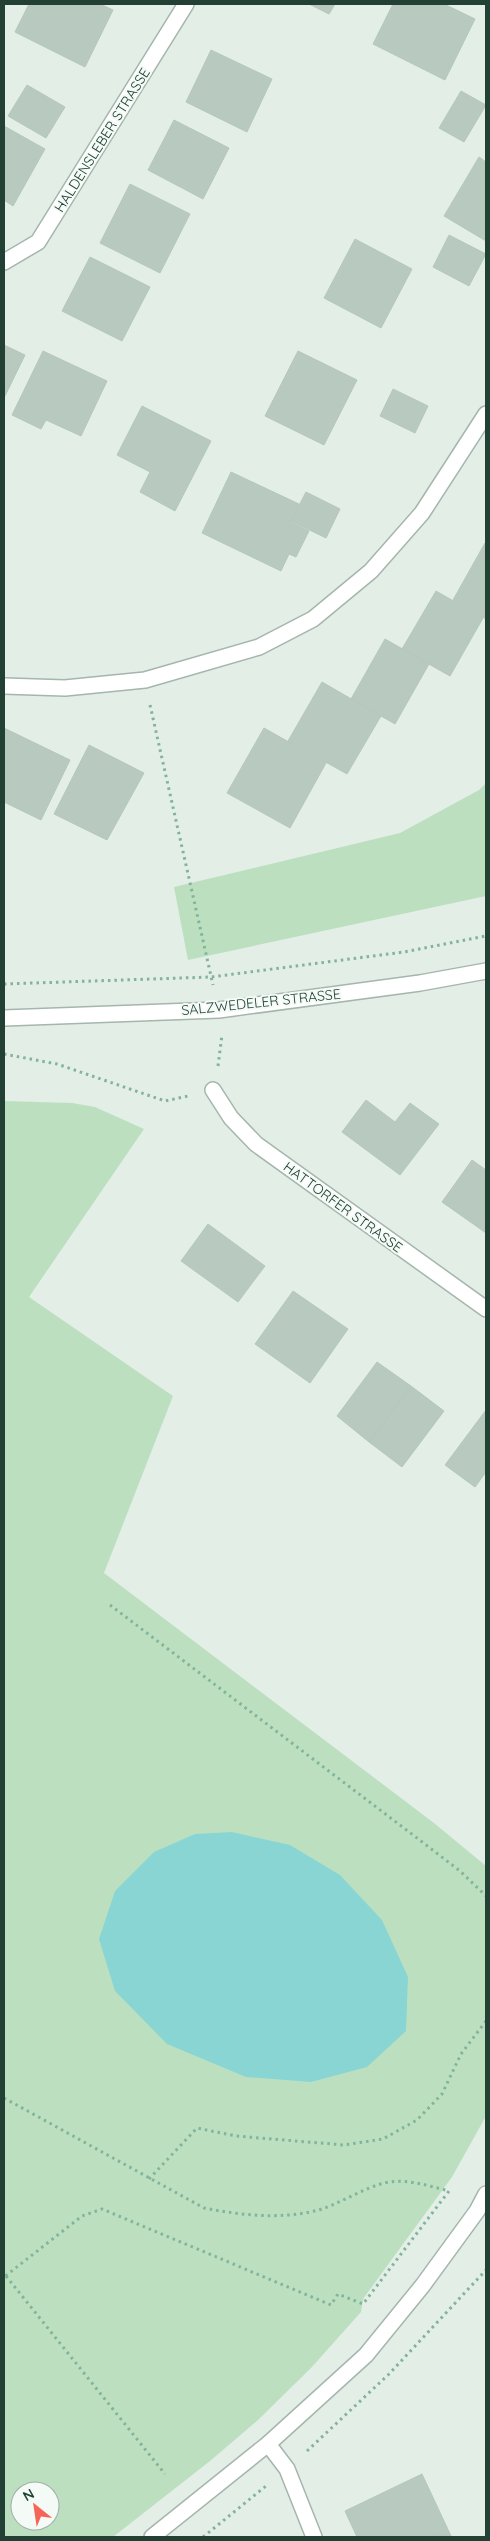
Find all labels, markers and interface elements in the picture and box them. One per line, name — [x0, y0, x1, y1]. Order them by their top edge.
street label: HALDENSLEBER STRASSE — [50, 64, 154, 215]
street label: SALZWEDELER STRASSE — [181, 985, 342, 1019]
street label: HATTORFER STRASSE — [280, 1158, 406, 1256]
north arrow — [10, 2481, 60, 2531]
text: N — [20, 2484, 37, 2505]

